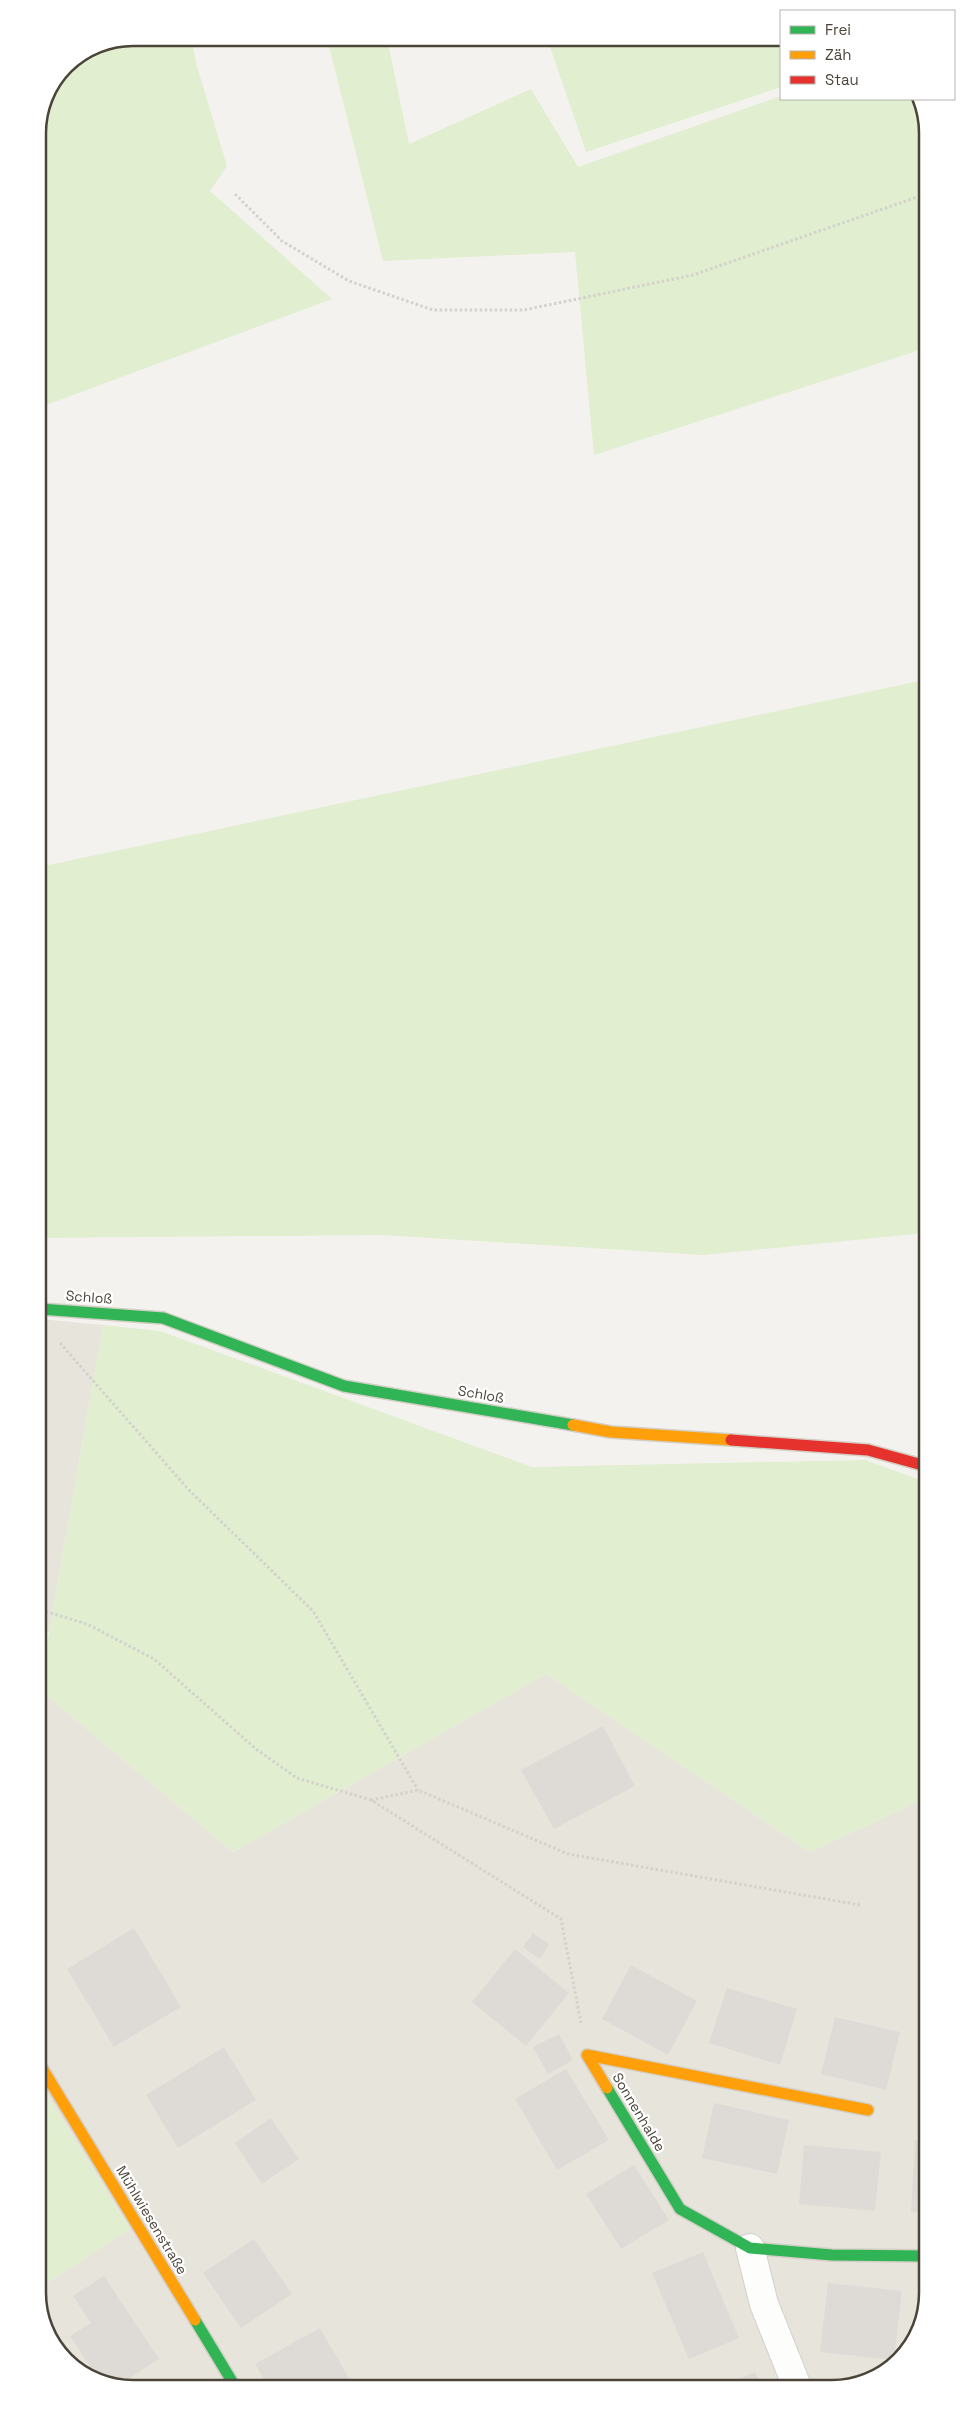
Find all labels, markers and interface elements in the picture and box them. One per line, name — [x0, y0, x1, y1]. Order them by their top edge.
legend — [780, 10, 955, 100]
text: Frei — [825, 20, 851, 39]
text: Zäh — [825, 45, 851, 64]
text: Stau — [825, 70, 859, 89]
street label: Schloß — [65, 1286, 113, 1308]
street label: Schloß — [457, 1381, 506, 1407]
street label: Sonnenhalde — [608, 2069, 670, 2155]
street label: Mühlwiesenstraße — [112, 2162, 192, 2278]

